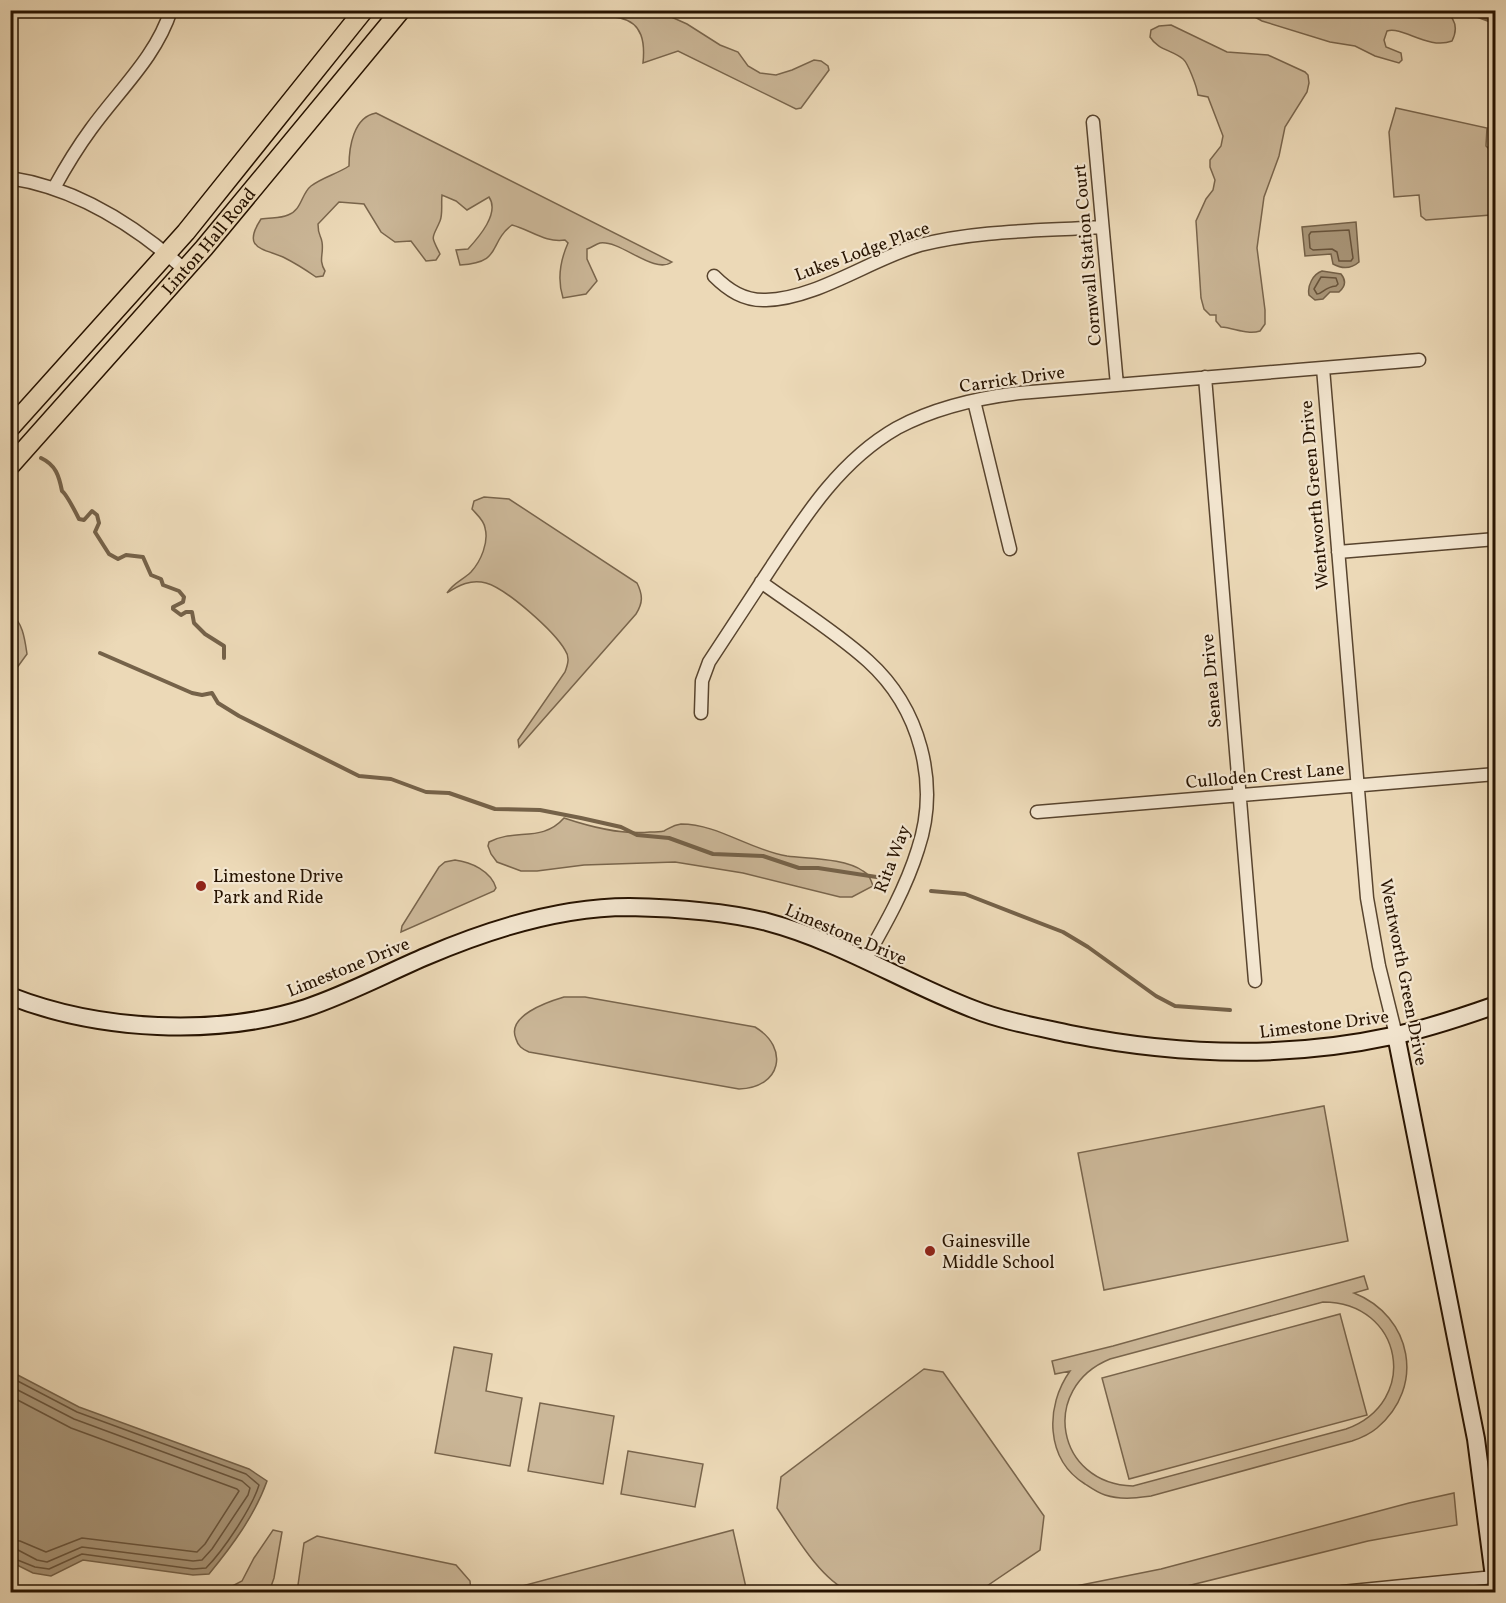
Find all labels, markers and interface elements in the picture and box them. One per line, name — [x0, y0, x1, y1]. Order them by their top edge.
street label: Cornwall Station Court — [1068, 163, 1109, 347]
street label: Linton Hall Road — [157, 183, 263, 301]
street label: Lukes Lodge Place — [791, 216, 934, 288]
street label: Carrick Drive — [958, 361, 1067, 400]
street label: Wentworth Green Drive — [1295, 399, 1336, 590]
street label: Senea Drive — [1196, 633, 1229, 729]
street label: Culloden Crest Lane — [1185, 757, 1345, 796]
street label: Rita Way — [869, 822, 918, 897]
place label: Limestone Drive Park and Ride — [213, 865, 343, 911]
street label: Wentworth Green Drive — [1372, 877, 1433, 1068]
marker: Limestone Drive Park and Ride — [194, 879, 208, 893]
street label: Limestone Drive — [781, 898, 910, 972]
street label: Limestone Drive — [284, 932, 414, 1004]
street label: Limestone Drive — [1258, 1005, 1390, 1046]
place label: Gainesville Middle School — [942, 1230, 1055, 1276]
marker: Gainesville Middle School — [923, 1244, 937, 1258]

